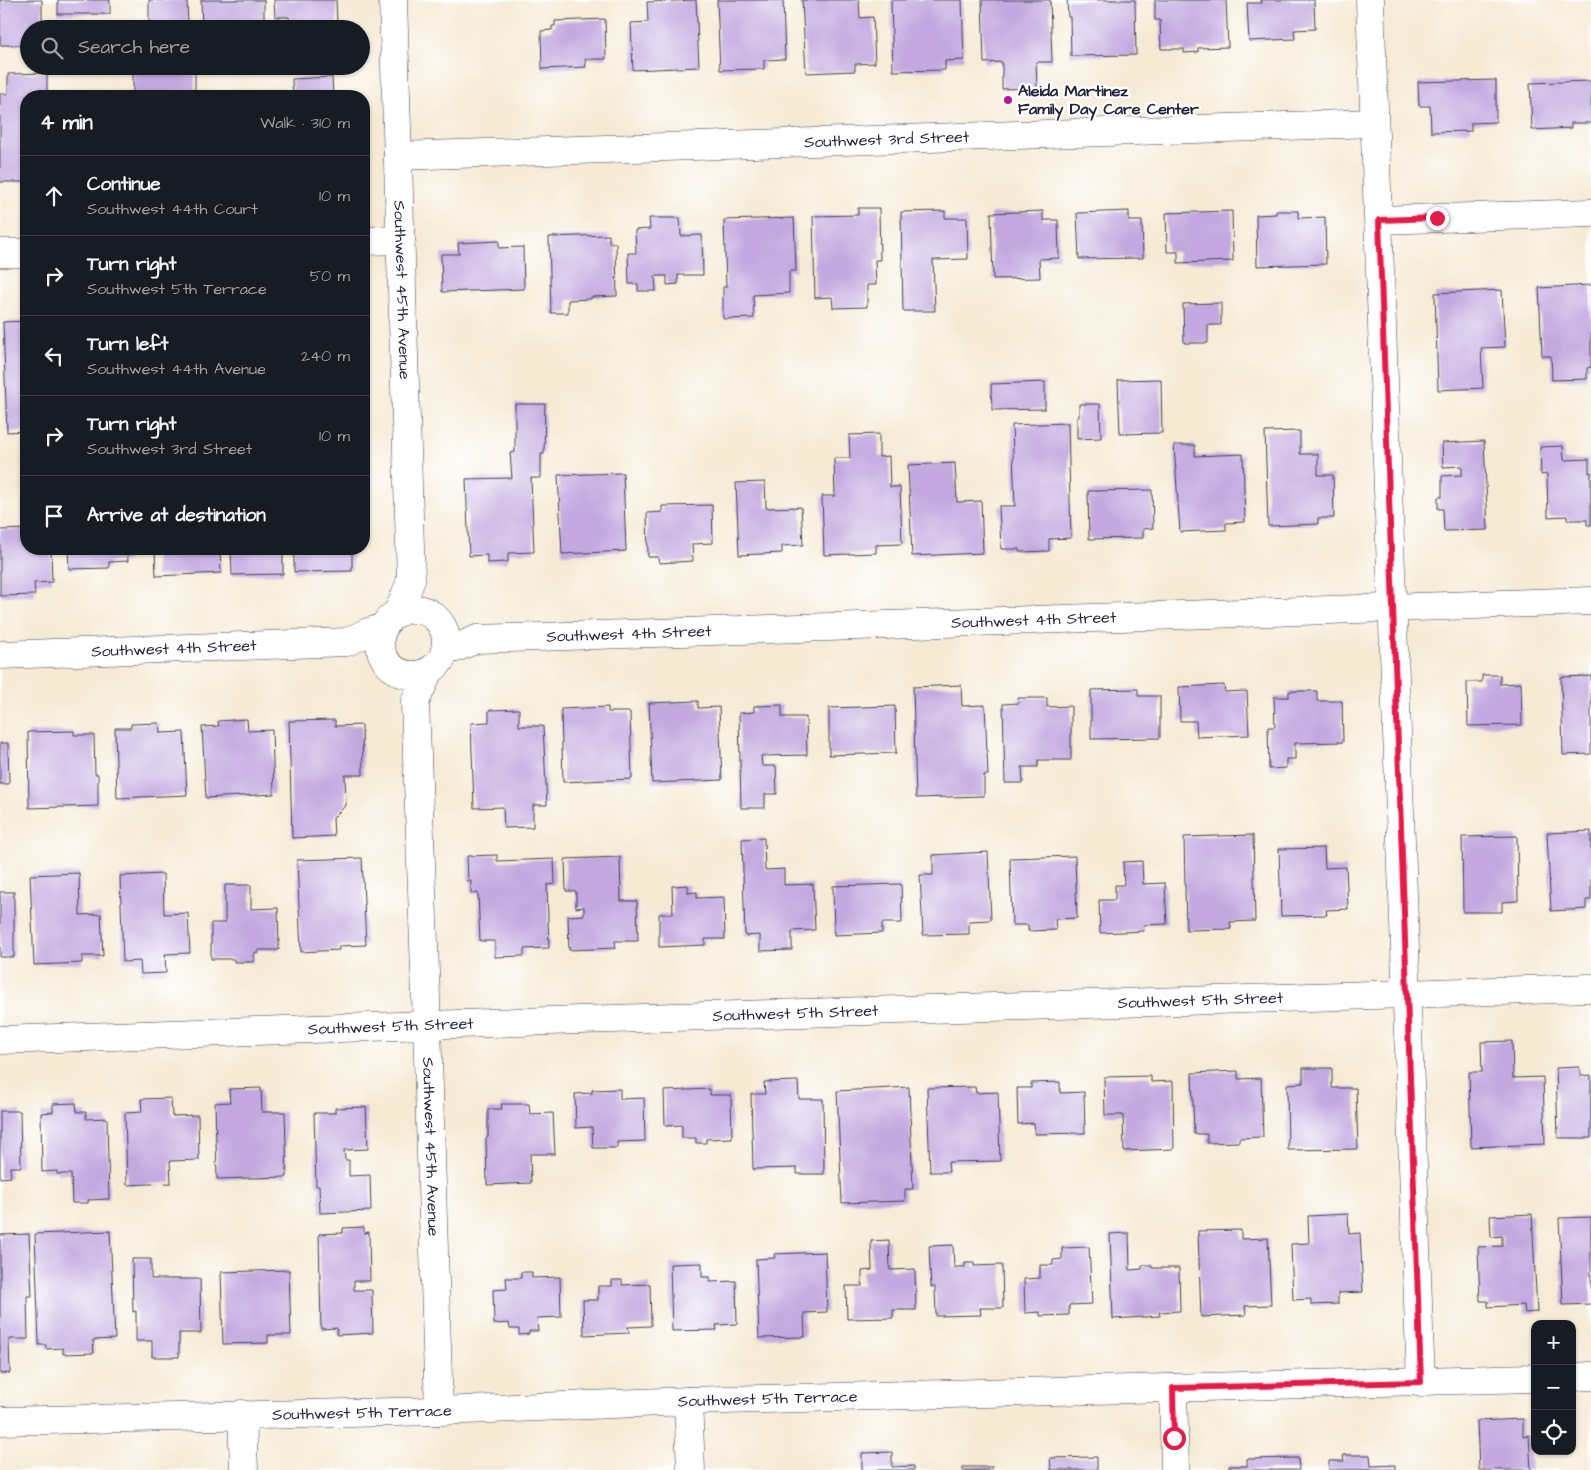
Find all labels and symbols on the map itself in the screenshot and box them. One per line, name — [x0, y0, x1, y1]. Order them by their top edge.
place label: Aleida Martinez Family Day Care Center — [1018, 80, 1199, 121]
marker: Aleida Martinez Family Day Care Center — [1002, 94, 1014, 106]
street label: Southwest 3rd Street — [804, 126, 970, 153]
street label: Southwest 45th Avenue — [388, 200, 416, 380]
route end — [1426, 207, 1449, 230]
street label: Southwest 4th Street — [951, 606, 1117, 634]
street label: Southwest 4th Street — [546, 620, 712, 648]
street label: Southwest 4th Street — [91, 634, 257, 663]
street label: Southwest 5th Street — [1117, 987, 1284, 1014]
street label: Southwest 5th Street — [712, 1000, 879, 1027]
street label: Southwest 5th Street — [308, 1013, 474, 1040]
street label: Southwest 45th Avenue — [417, 1057, 445, 1237]
street label: Southwest 5th Terrace — [677, 1385, 858, 1412]
street label: Southwest 5th Terrace — [272, 1399, 452, 1426]
route start — [1163, 1427, 1186, 1450]

